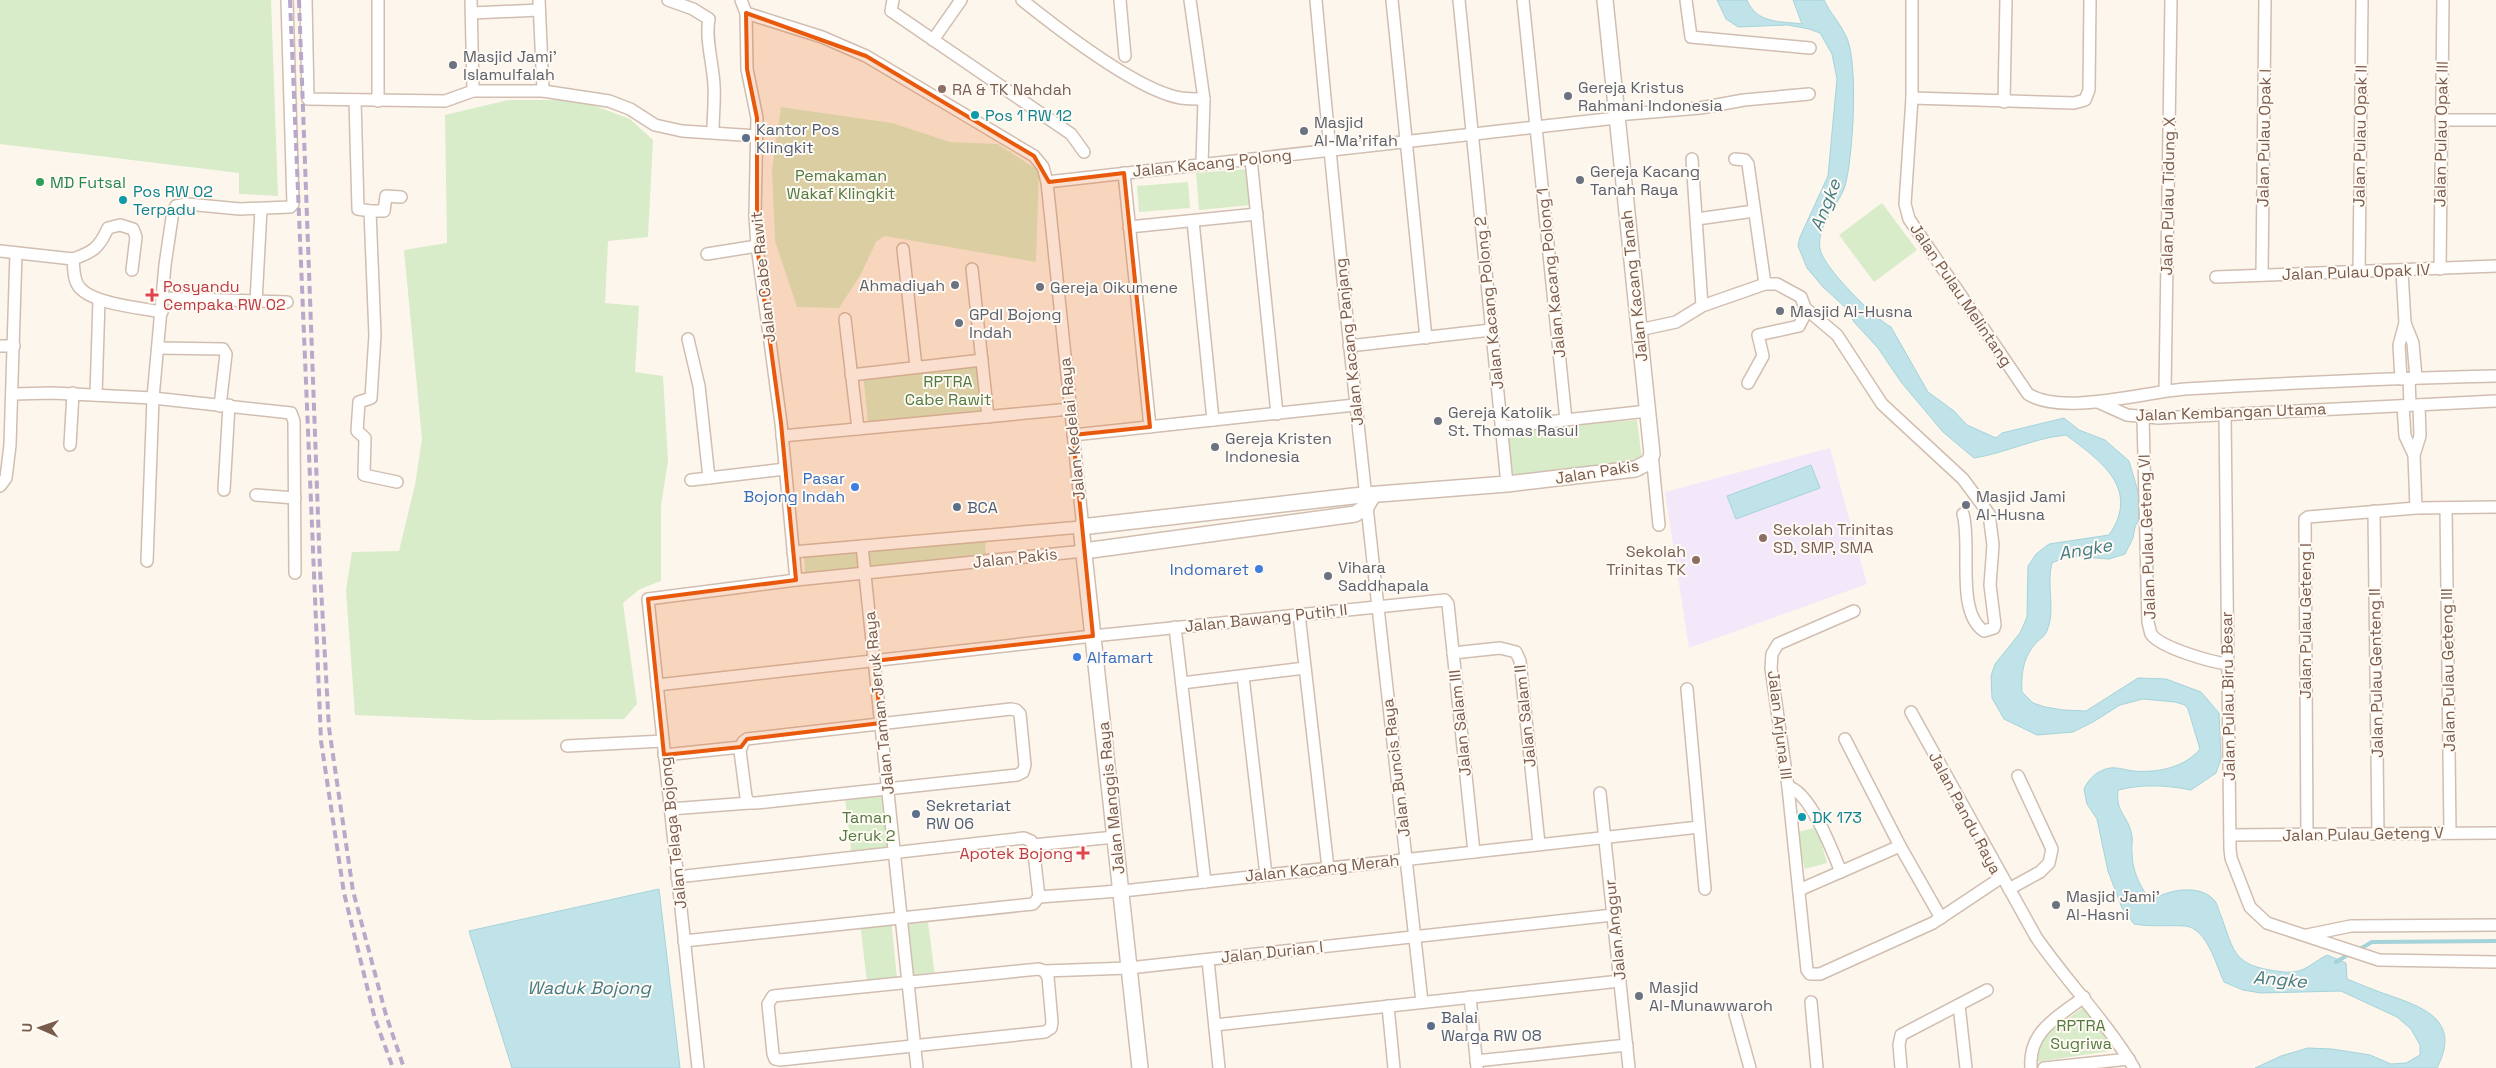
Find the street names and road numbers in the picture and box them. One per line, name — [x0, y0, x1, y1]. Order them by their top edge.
street label: Jalan Pulau Opak III — [2429, 61, 2453, 207]
street label: Jalan Pulau Opak II — [2348, 65, 2372, 207]
street label: Jalan Pulau Opak I — [2252, 69, 2276, 207]
street label: Jalan Pulau Tidung X — [2156, 116, 2180, 276]
street label: Jalan Kacang Polong — [1131, 144, 1293, 182]
street label: Jalan Kacang Polong 1 — [1532, 187, 1570, 359]
street label: Jalan Kacang Tanah — [1616, 209, 1652, 363]
street label: Jalan Cabe Rawit — [746, 210, 780, 344]
street label: Jalan Kacang Polong 2 — [1469, 215, 1509, 391]
street label: Jalan Pulau Melintang — [1905, 219, 2017, 371]
street label: Jalan Kacang Panjang — [1330, 257, 1368, 427]
street label: Jalan Pulau Opak IV — [2282, 259, 2431, 285]
street label: Jalan Kedelai Raya — [1054, 357, 1090, 501]
street label: Jalan Kembangan Utama — [2135, 398, 2327, 426]
street label: Jalan Pulau Geteng VI — [2134, 454, 2160, 620]
street label: Jalan Pakis — [1553, 455, 1641, 489]
street label: Jalan Pakis — [972, 543, 1058, 573]
street label: Jalan Pulau Geteng I — [2295, 543, 2316, 699]
street label: Jalan Pulau Genteng II — [2364, 588, 2388, 758]
street label: Jalan Pulau Geteng III — [2436, 588, 2460, 752]
street label: Jalan Bawang Putih II — [1184, 599, 1348, 637]
street label: Jalan Taman Jeruk Raya — [859, 610, 899, 796]
street label: Jalan Pulau Biru Besar — [2216, 611, 2240, 781]
street label: Jalan Salam II — [1509, 664, 1541, 768]
street label: Jalan Salam III — [1444, 669, 1476, 777]
street label: Jalan Arjuna III — [1763, 669, 1797, 781]
street label: Jalan Buncis Raya — [1377, 697, 1415, 839]
street label: Jalan Manggis Raya — [1093, 721, 1129, 875]
street label: Jalan Pandu Raya — [1924, 748, 2006, 878]
street label: Jalan Telaga Bojong — [655, 756, 691, 910]
street label: Jalan Pulau Geteng V — [2282, 822, 2444, 846]
street label: Jalan Kacang Merah — [1244, 849, 1400, 887]
street label: Jalan Anggur — [1599, 878, 1631, 982]
street label: Jalan Durian I — [1220, 936, 1324, 968]

